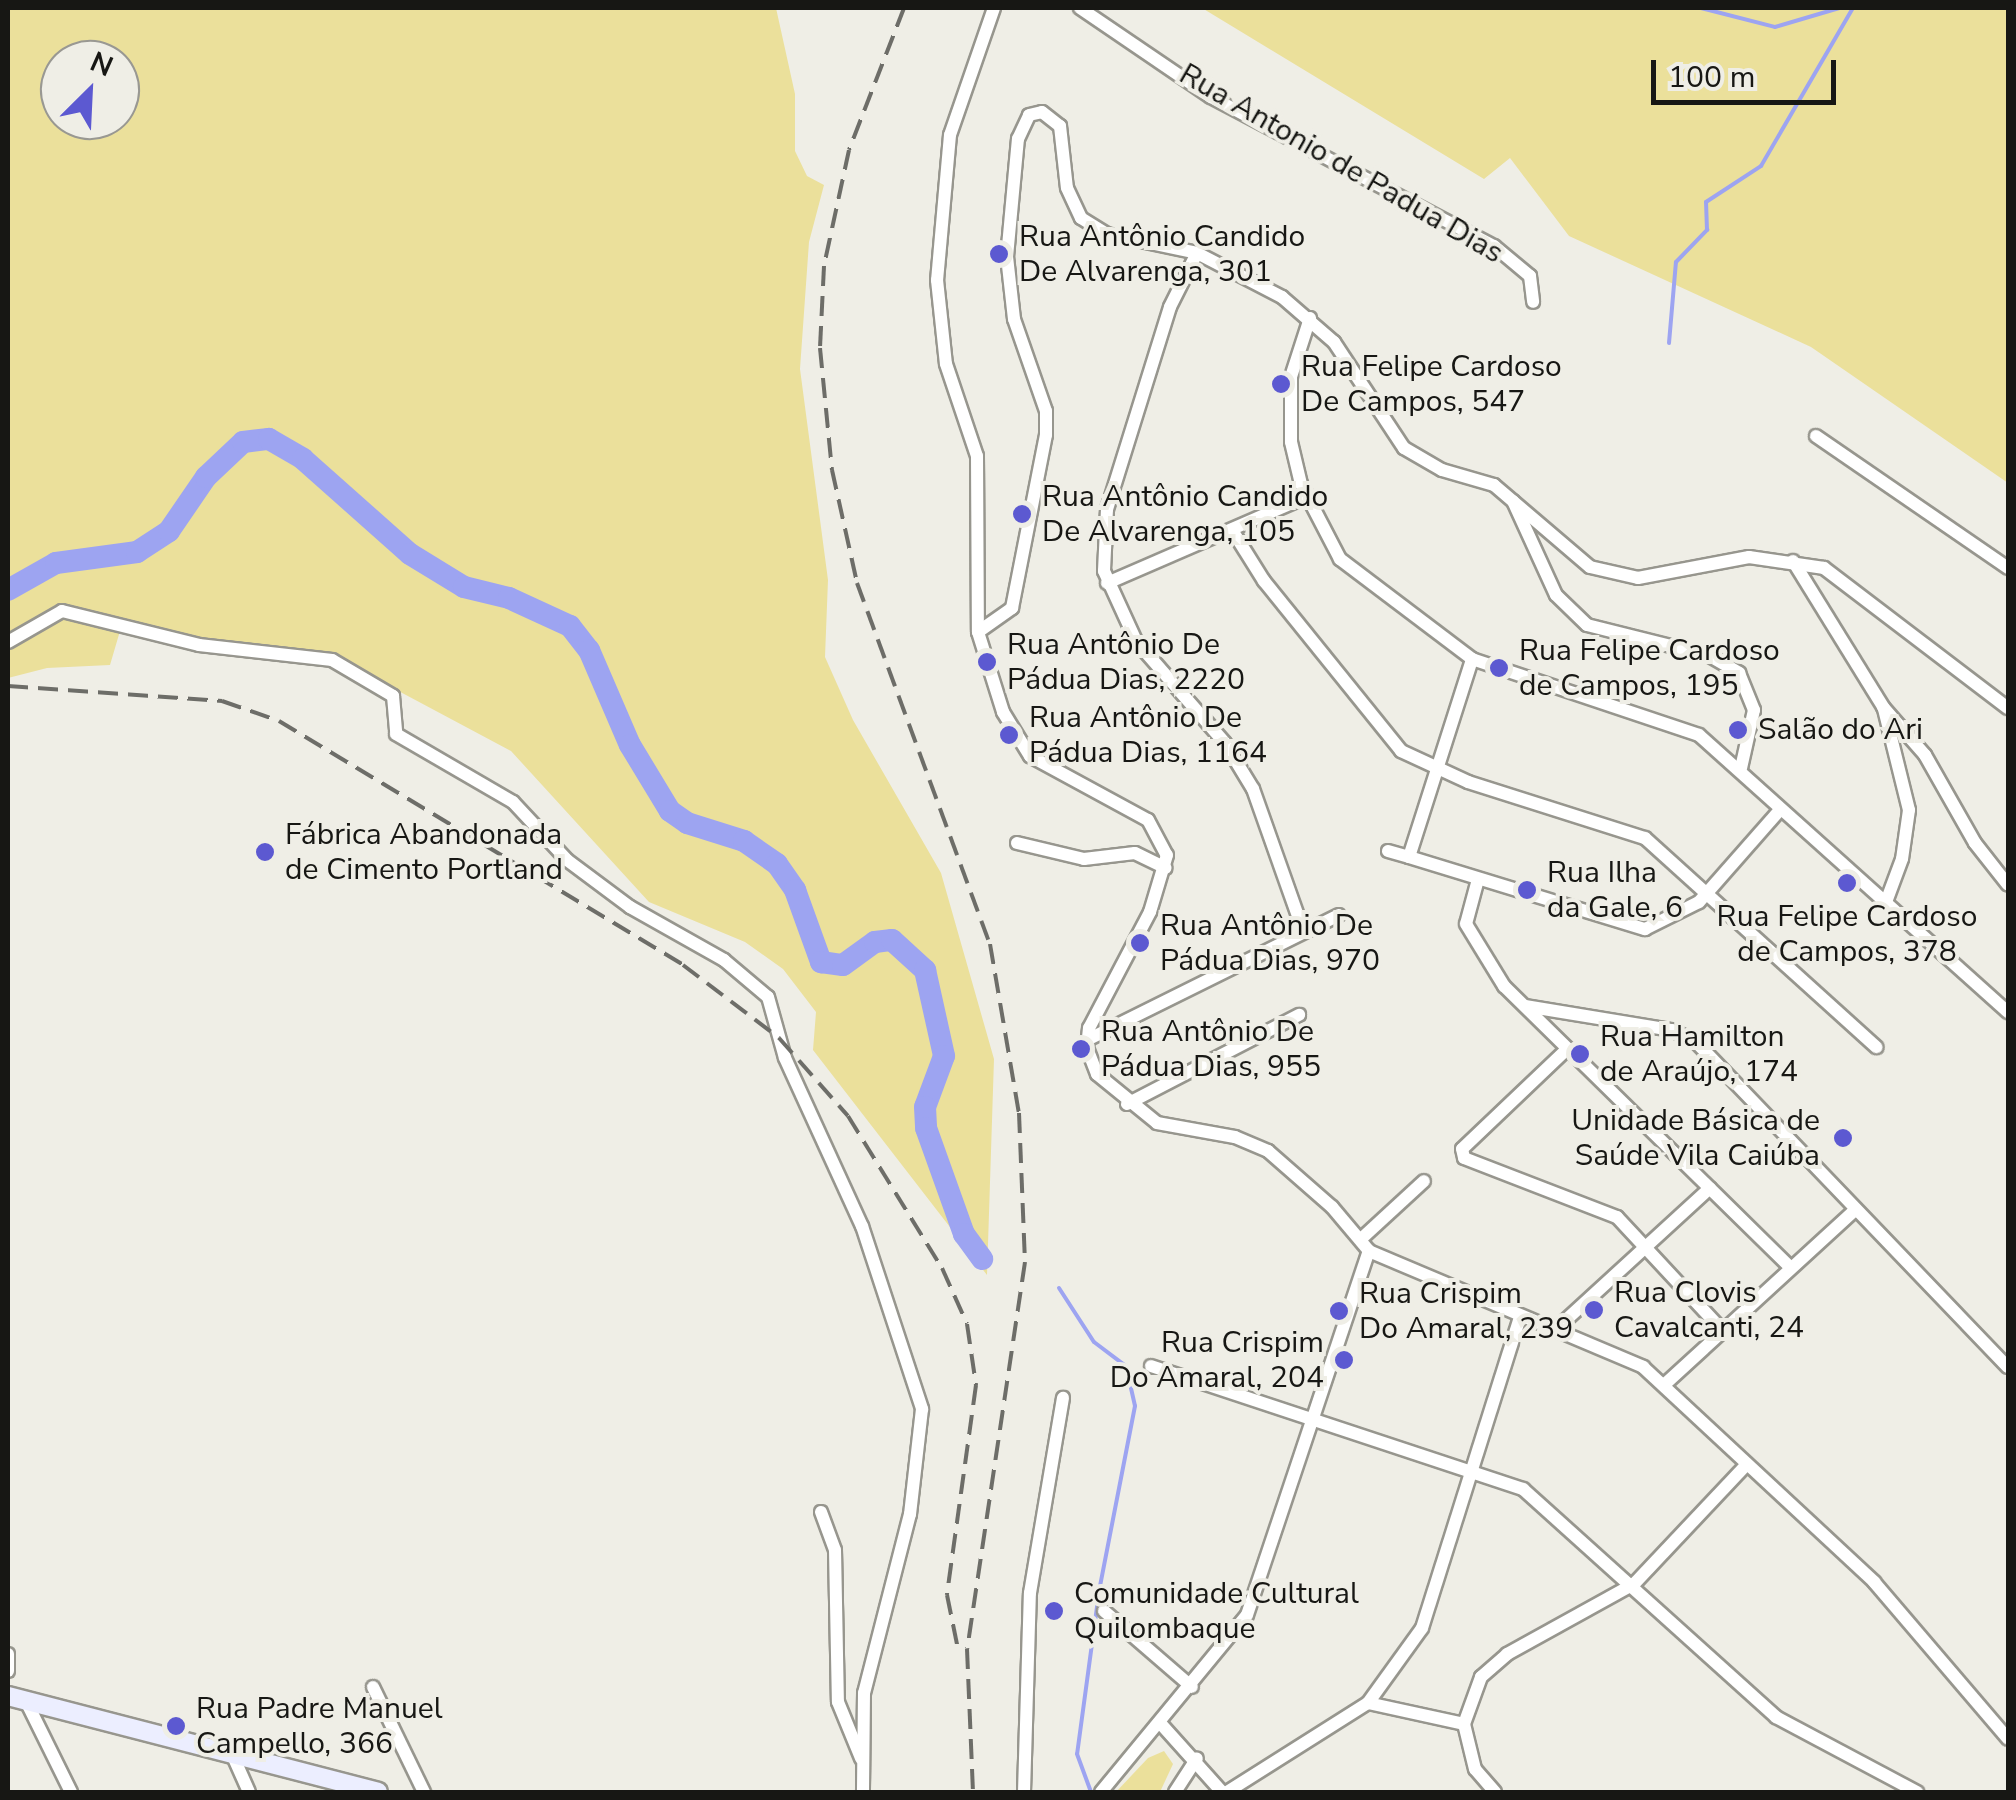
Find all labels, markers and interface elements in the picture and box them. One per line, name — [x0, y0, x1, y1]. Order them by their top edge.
north arrow — [40, 40, 140, 140]
scale bar — [1656, 40, 1841, 102]
text: N — [84, 43, 119, 86]
street label: Rua Antonio de Padua Dias — [1173, 56, 1509, 272]
text: 100 m — [1668, 57, 1755, 98]
place label: Rua Antônio Candido De Alvarenga, 301 — [1019, 219, 1305, 290]
marker: Rua Antônio Candido De Alvarenga, 301 — [988, 243, 1010, 265]
place label: Rua Felipe Cardoso De Campos, 547 — [1301, 349, 1562, 420]
marker: Rua Felipe Cardoso De Campos, 547 — [1270, 373, 1292, 395]
place label: Rua Antônio Candido De Alvarenga, 105 — [1042, 479, 1328, 550]
marker: Rua Antônio Candido De Alvarenga, 105 — [1011, 503, 1033, 525]
place label: Rua Antônio De Pádua Dias, 2220 — [1007, 627, 1245, 698]
place label: Rua Felipe Cardoso de Campos, 195 — [1519, 633, 1780, 704]
marker: Rua Antônio De Pádua Dias, 2220 — [976, 651, 998, 673]
marker: Rua Felipe Cardoso de Campos, 195 — [1488, 657, 1510, 679]
place label: Rua Antônio De Pádua Dias, 1164 — [1029, 700, 1267, 770]
place label: Salão do Ari — [1758, 712, 1923, 748]
marker: Salão do Ari — [1727, 719, 1749, 741]
marker: Rua Antônio De Pádua Dias, 1164 — [998, 724, 1020, 746]
place label: Fábrica Abandonada de Cimento Portland — [285, 817, 563, 888]
marker: Fábrica Abandonada de Cimento Portland — [254, 841, 276, 863]
place label: Rua Ilha da Gale, 6 — [1547, 855, 1683, 926]
marker: Rua Felipe Cardoso de Campos, 378 — [1836, 872, 1858, 894]
marker: Rua Ilha da Gale, 6 — [1516, 879, 1538, 901]
place label: Rua Felipe Cardoso de Campos, 378 — [1717, 899, 1977, 970]
place label: Rua Antônio De Pádua Dias, 970 — [1160, 908, 1380, 978]
marker: Rua Antônio De Pádua Dias, 970 — [1129, 932, 1151, 954]
place label: Rua Antônio De Pádua Dias, 955 — [1101, 1014, 1321, 1084]
place label: Rua Hamilton de Araújo, 174 — [1600, 1019, 1798, 1090]
marker: Rua Antônio De Pádua Dias, 955 — [1070, 1038, 1092, 1060]
marker: Rua Hamilton de Araújo, 174 — [1569, 1043, 1591, 1065]
place label: Unidade Básica de Saúde Vila Caiúba — [1571, 1103, 1820, 1174]
marker: Unidade Básica de Saúde Vila Caiúba — [1830, 1125, 1856, 1151]
place label: Rua Clovis Cavalcanti, 24 — [1614, 1275, 1804, 1346]
place label: Rua Crispim Do Amaral, 239 — [1359, 1276, 1573, 1346]
marker: Rua Clovis Cavalcanti, 24 — [1583, 1299, 1605, 1321]
marker: Rua Crispim Do Amaral, 239 — [1328, 1300, 1350, 1322]
place label: Rua Crispim Do Amaral, 204 — [1110, 1325, 1324, 1396]
marker: Rua Crispim Do Amaral, 204 — [1333, 1349, 1355, 1371]
place label: Comunidade Cultural Quilombaque — [1074, 1576, 1359, 1646]
marker: Comunidade Cultural Quilombaque — [1043, 1600, 1065, 1622]
place label: Rua Padre Manuel Campello, 366 — [196, 1691, 443, 1762]
marker: Rua Padre Manuel Campello, 366 — [165, 1715, 187, 1737]

